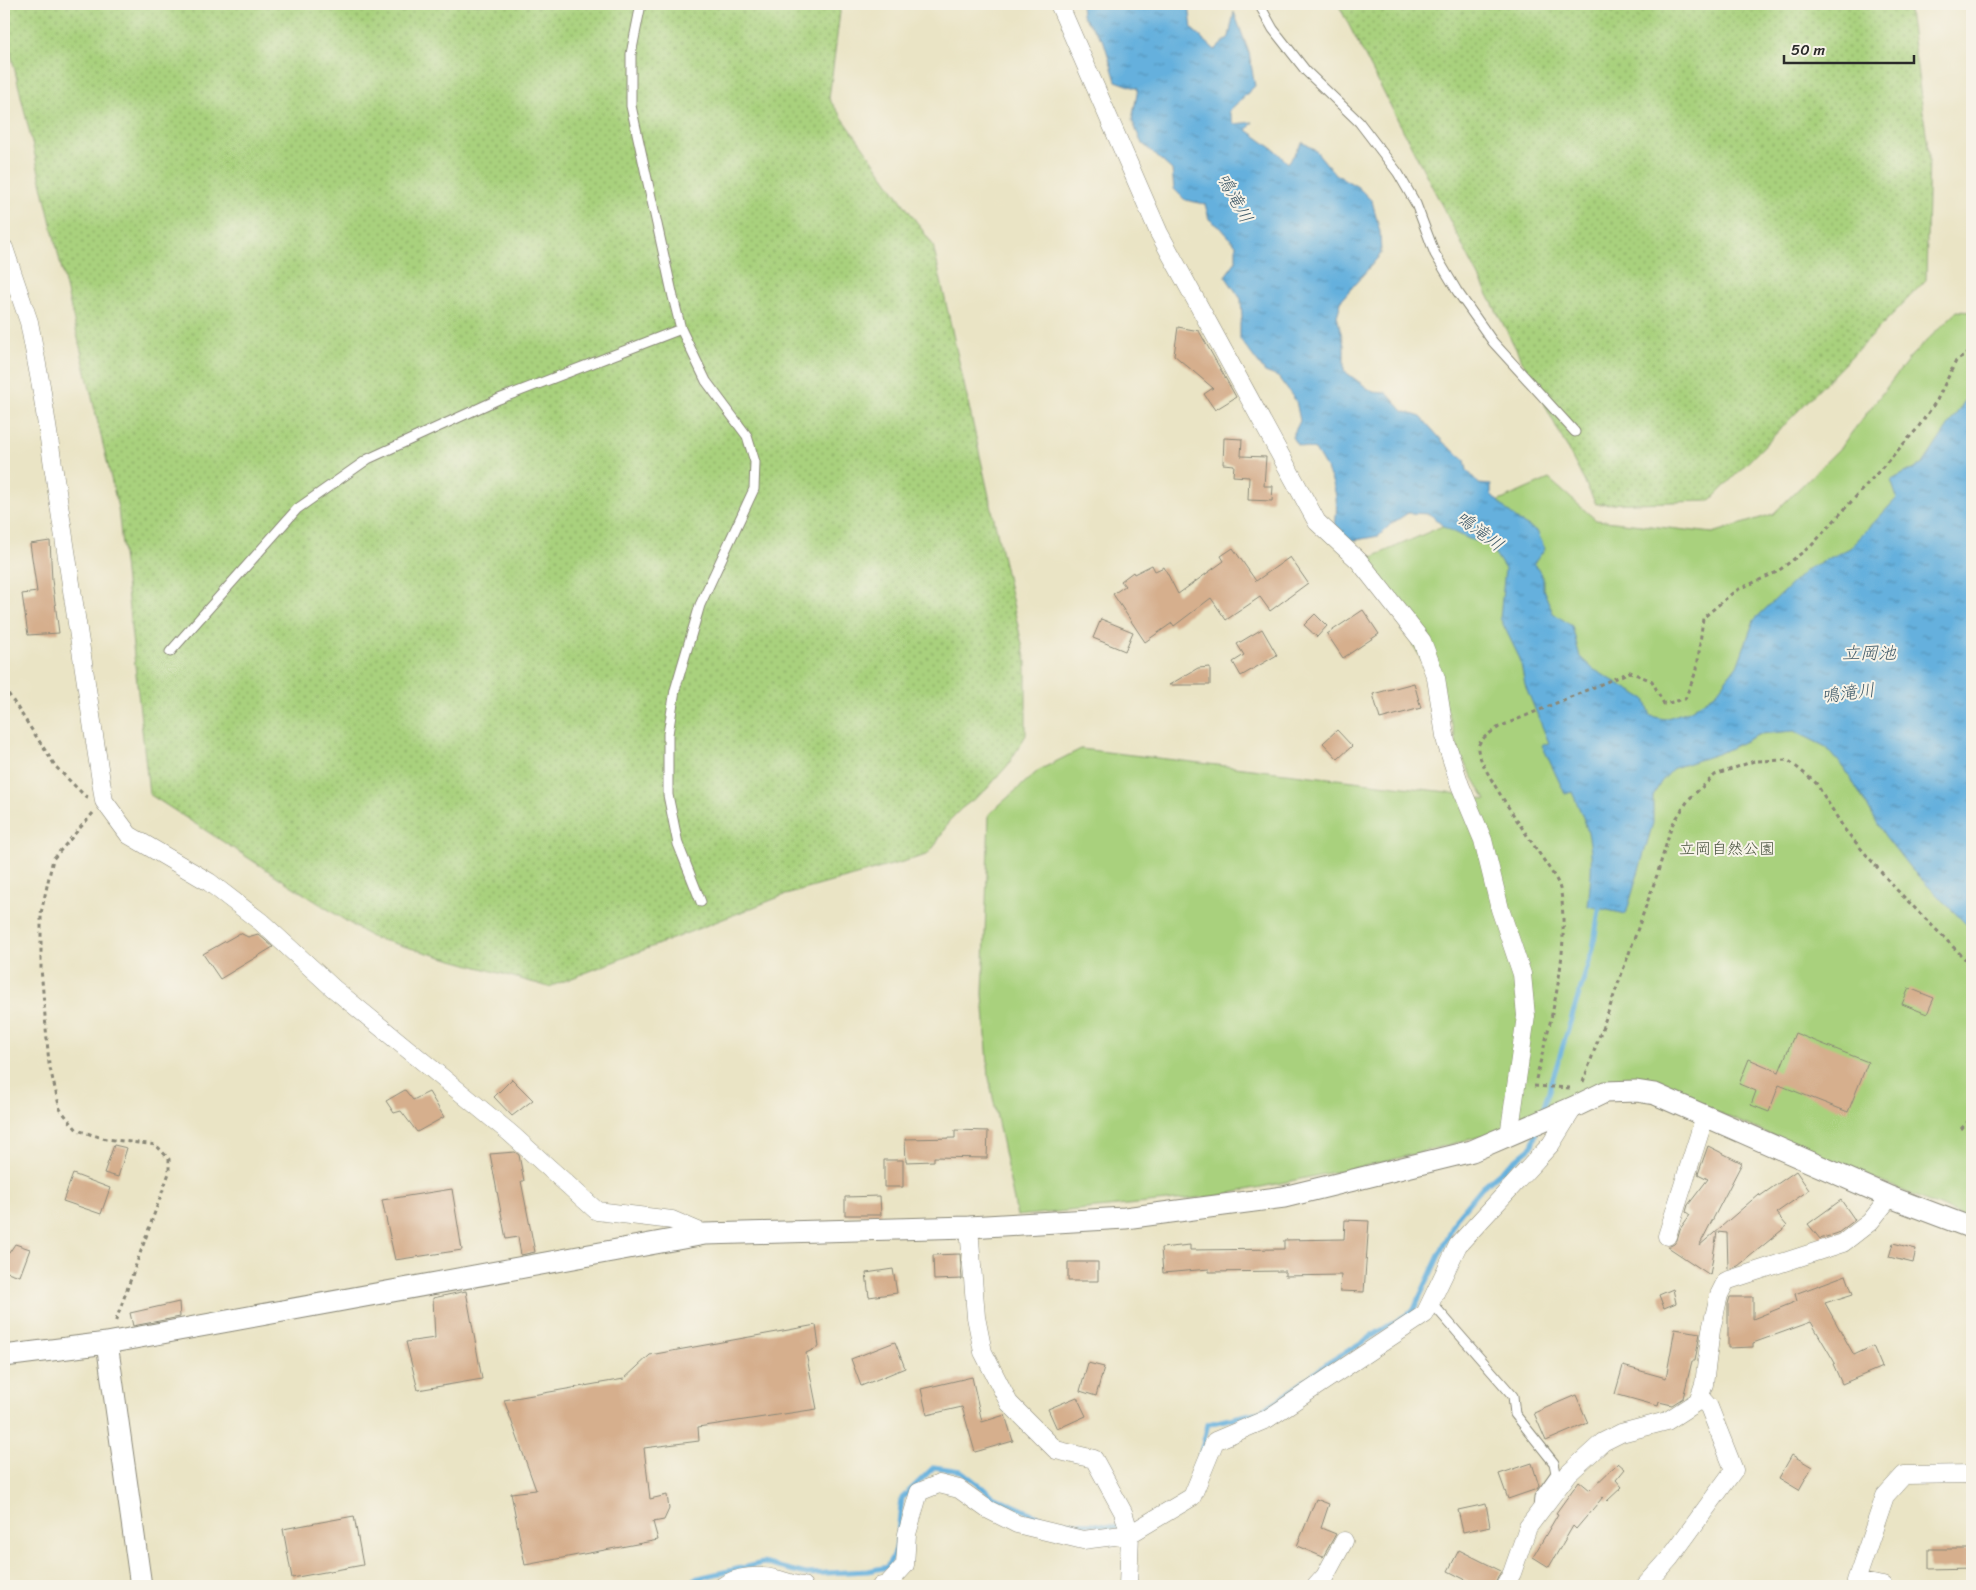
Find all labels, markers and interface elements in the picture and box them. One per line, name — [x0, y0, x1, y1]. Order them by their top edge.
scale bar — [1784, 32, 1914, 64]
text: 50 m — [1791, 37, 1826, 63]
water label: 鳴滝川 — [1208, 167, 1262, 229]
water label: 鳴滝川 — [1449, 502, 1511, 560]
water label: 立岡池 — [1842, 637, 1897, 669]
water label: 鳴滝川 — [1819, 674, 1877, 712]
park label: 立岡自然公園 — [1679, 834, 1775, 863]

